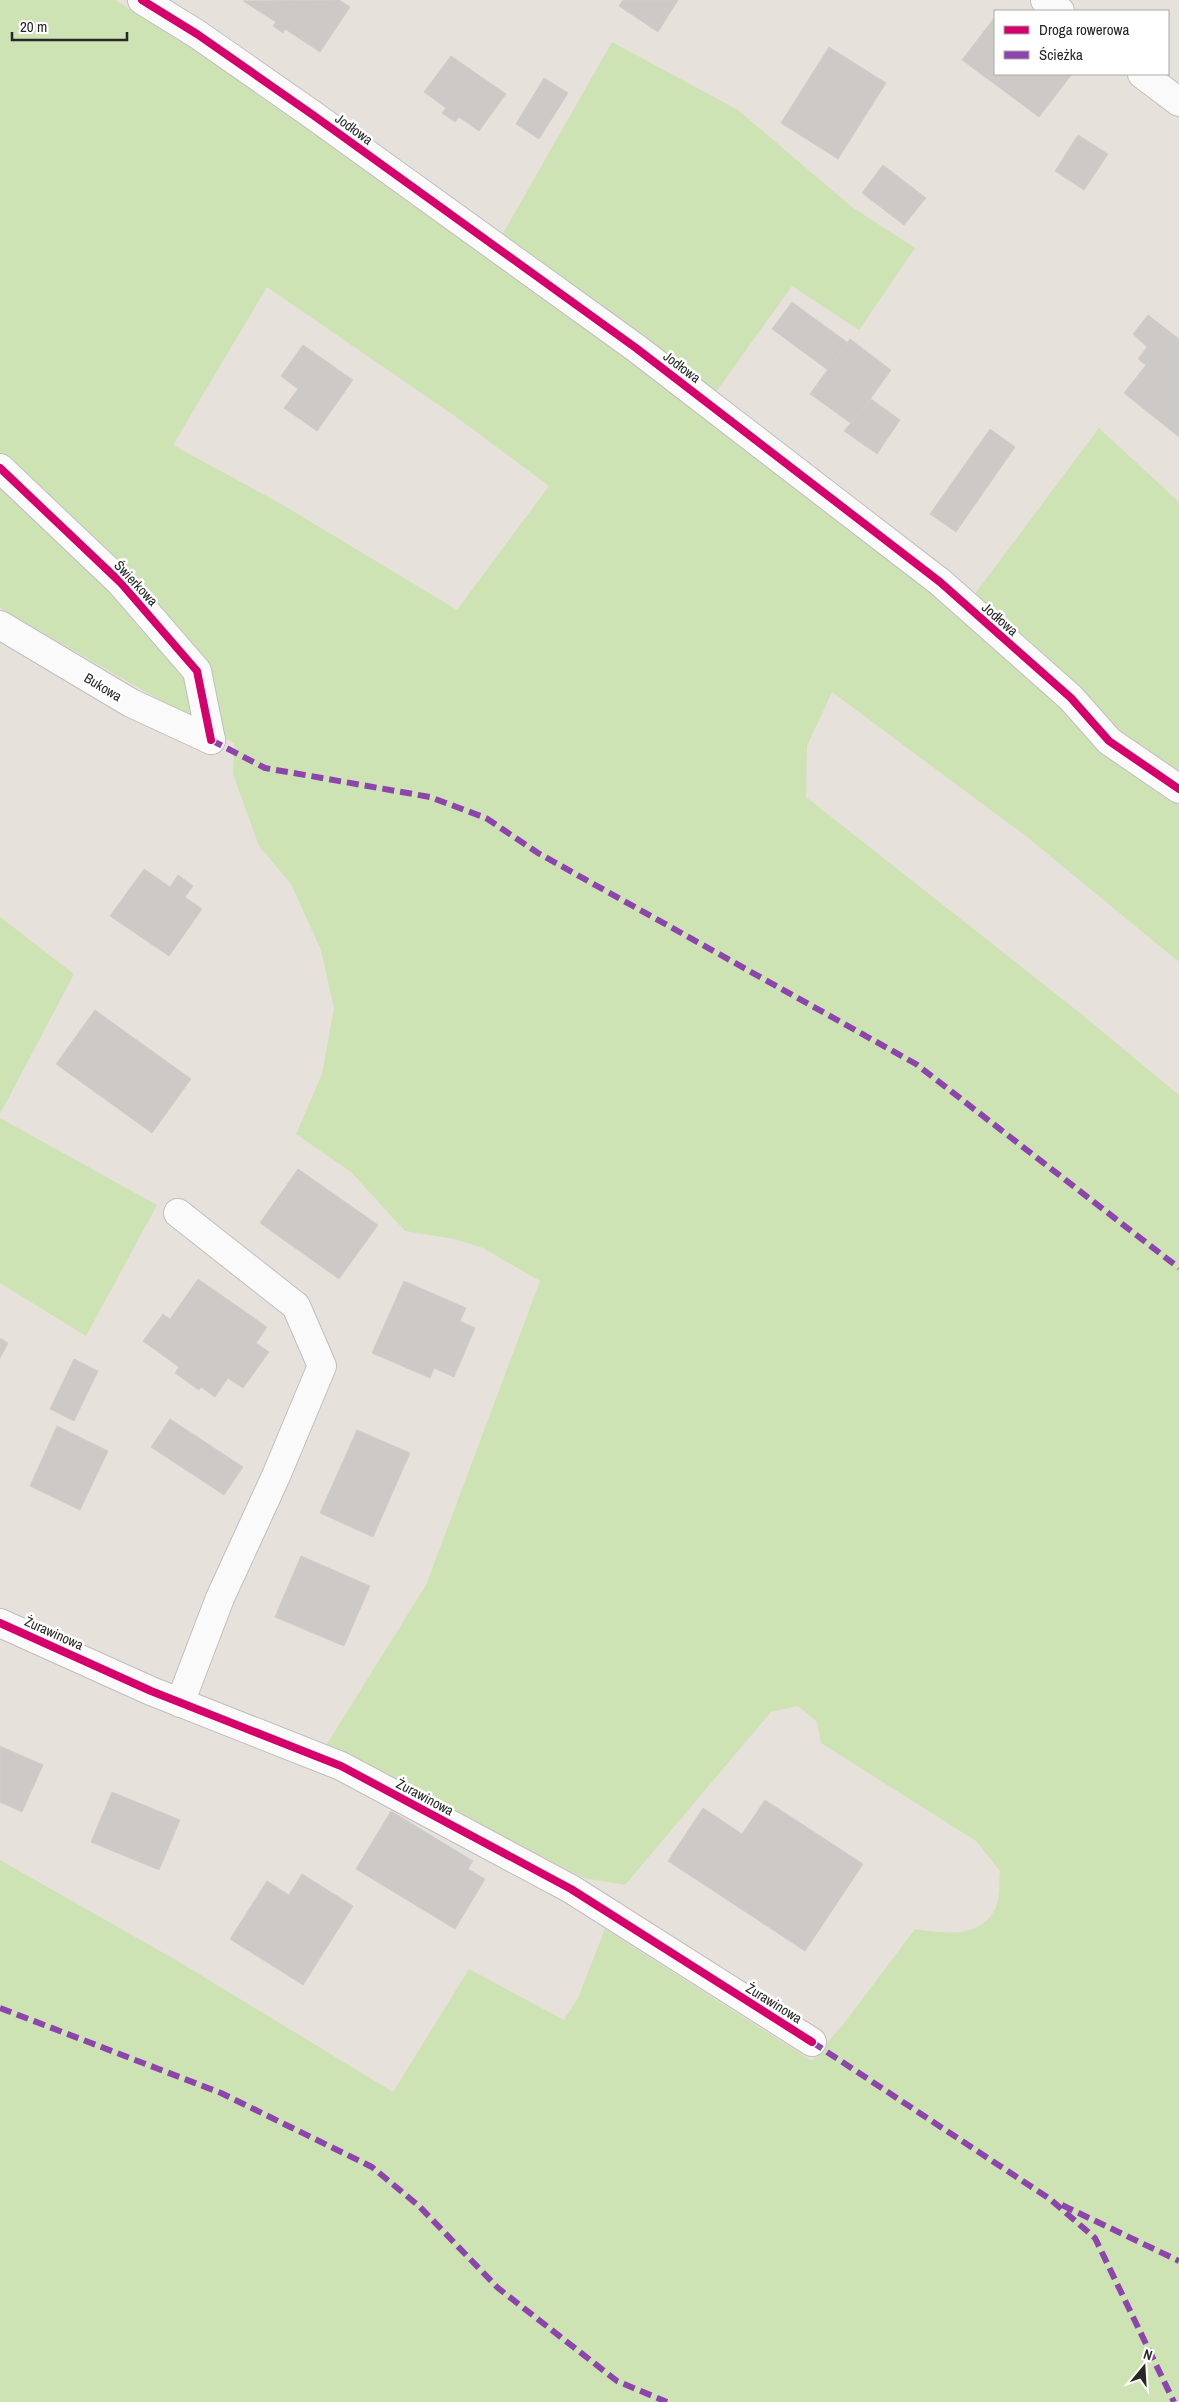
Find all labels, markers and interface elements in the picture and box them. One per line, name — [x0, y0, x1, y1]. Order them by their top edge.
scale bar — [12, 10, 128, 42]
legend — [994, 10, 1169, 75]
text: 20 m — [20, 16, 47, 37]
text: Droga rowerowa — [1039, 19, 1129, 40]
text: Ścieżka — [1039, 44, 1083, 65]
street label: Jodłowa — [332, 109, 377, 149]
street label: Jodłowa — [660, 347, 705, 387]
street label: Świerkowa — [110, 556, 162, 610]
street label: Jodłowa — [978, 598, 1022, 640]
street label: Bukowa — [81, 669, 126, 706]
street label: Żurawinowa — [22, 1612, 87, 1654]
street label: Żurawinowa — [393, 1774, 457, 1820]
street label: Żurawinowa — [743, 1979, 806, 2028]
north arrow — [1119, 2342, 1169, 2392]
text: N — [1141, 2345, 1155, 2364]

